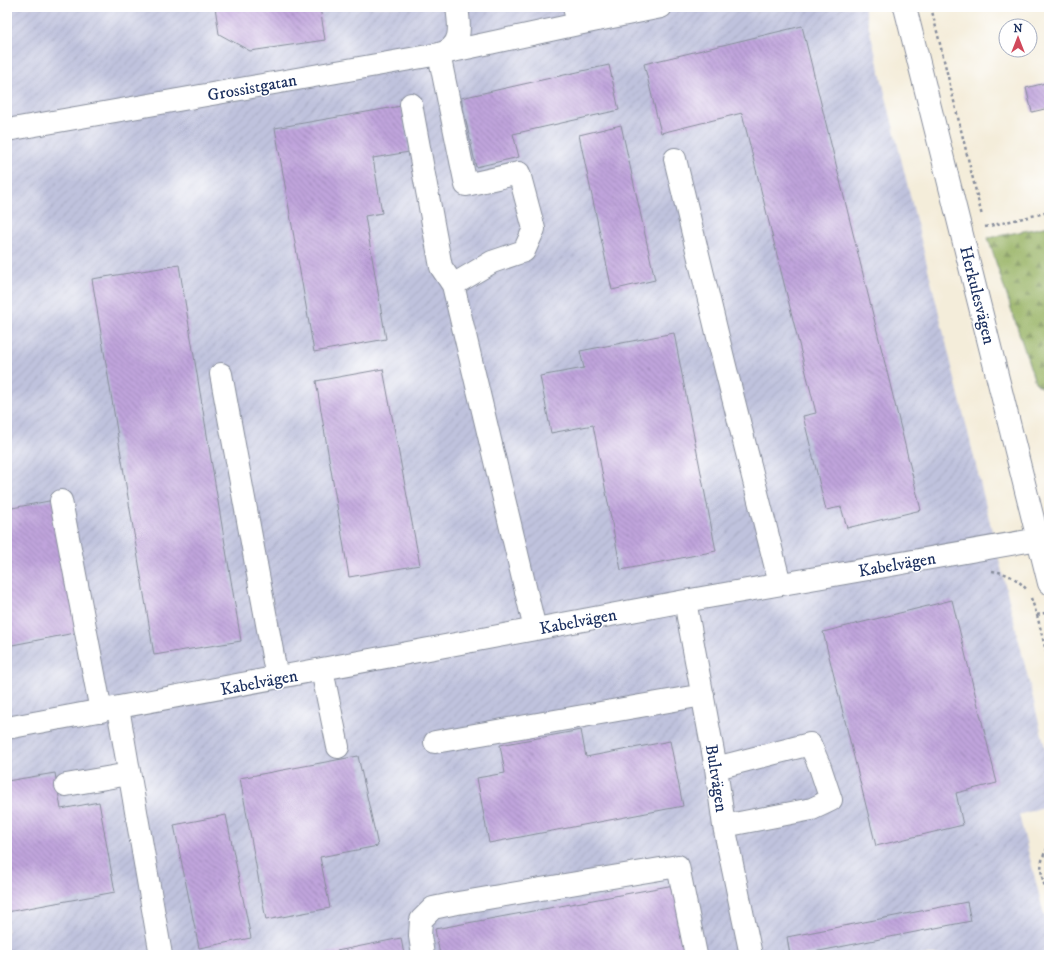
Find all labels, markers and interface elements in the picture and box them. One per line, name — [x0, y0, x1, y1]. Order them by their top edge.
north arrow — [998, 18, 1038, 58]
text: N — [1013, 22, 1023, 36]
street label: Grossistgatan — [206, 69, 299, 107]
street label: Herkulesvägen — [954, 244, 1000, 347]
street label: Kabelvägen — [857, 547, 938, 583]
street label: Kabelvägen — [538, 604, 619, 640]
street label: Kabelvägen — [219, 665, 300, 701]
street label: Bultvägen — [700, 743, 732, 814]

